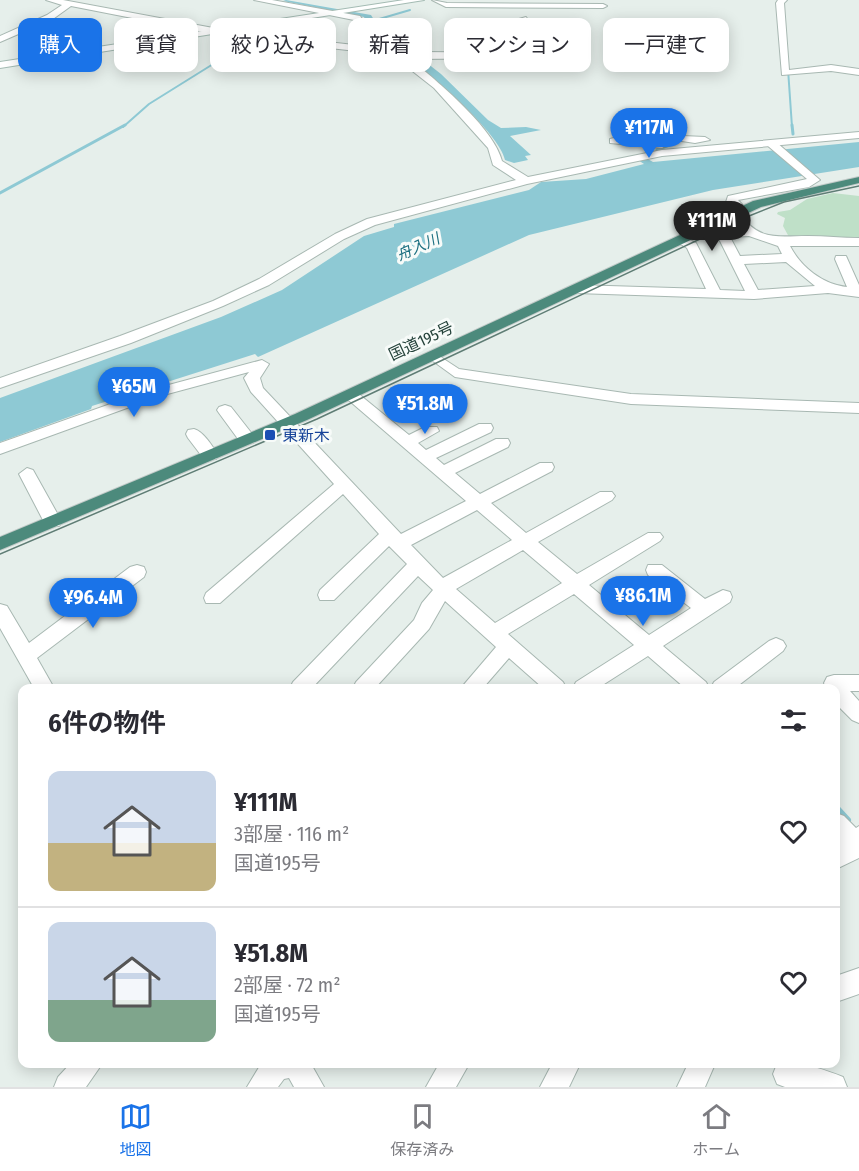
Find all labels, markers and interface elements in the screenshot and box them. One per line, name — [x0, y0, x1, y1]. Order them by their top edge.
chip: 購入 — [18, 18, 102, 72]
chip: 賃貸 — [114, 18, 198, 72]
chip: 絞り込み — [210, 18, 336, 72]
chip: 新着 — [348, 18, 432, 72]
chip: マンション — [444, 18, 591, 72]
chip: 一戸建て — [603, 18, 729, 72]
pin: ¥117M — [607, 108, 691, 159]
text: ¥117M — [624, 115, 674, 139]
pin: ¥111M — [670, 201, 754, 252]
text: ¥111M — [688, 208, 736, 232]
water label: 舟入川 — [394, 229, 444, 264]
street label: 国道195号 — [386, 318, 456, 364]
pin: ¥65M — [98, 367, 170, 418]
text: ¥65M — [112, 374, 156, 398]
pin: ¥51.8M — [376, 384, 474, 435]
text: ¥51.8M — [397, 391, 453, 415]
place label: 東新木 — [282, 426, 330, 445]
marker: 東新木 — [263, 428, 277, 442]
pin: ¥86.1M — [594, 576, 692, 627]
pin: ¥96.4M — [44, 578, 142, 629]
text: ¥86.1M — [615, 583, 671, 607]
text: ¥96.4M — [63, 585, 123, 609]
icon: filters — [777, 704, 810, 737]
text: 6件の物件 — [48, 708, 166, 739]
text: ¥111M — [234, 787, 297, 818]
icon: home — [96, 795, 168, 867]
icon: heart — [777, 815, 810, 848]
text: 3部屋 · 116 m² — [234, 822, 349, 846]
text: 国道195号 — [234, 851, 321, 875]
text: ¥51.8M — [234, 938, 308, 969]
icon: home — [96, 946, 168, 1018]
icon: heart — [777, 966, 810, 999]
text: 2部屋 · 72 m² — [234, 973, 340, 997]
text: 国道195号 — [234, 1002, 321, 1026]
tab: 地図 — [119, 1100, 152, 1160]
tab: 保存済み — [390, 1100, 454, 1160]
tab: ホーム — [692, 1100, 740, 1160]

